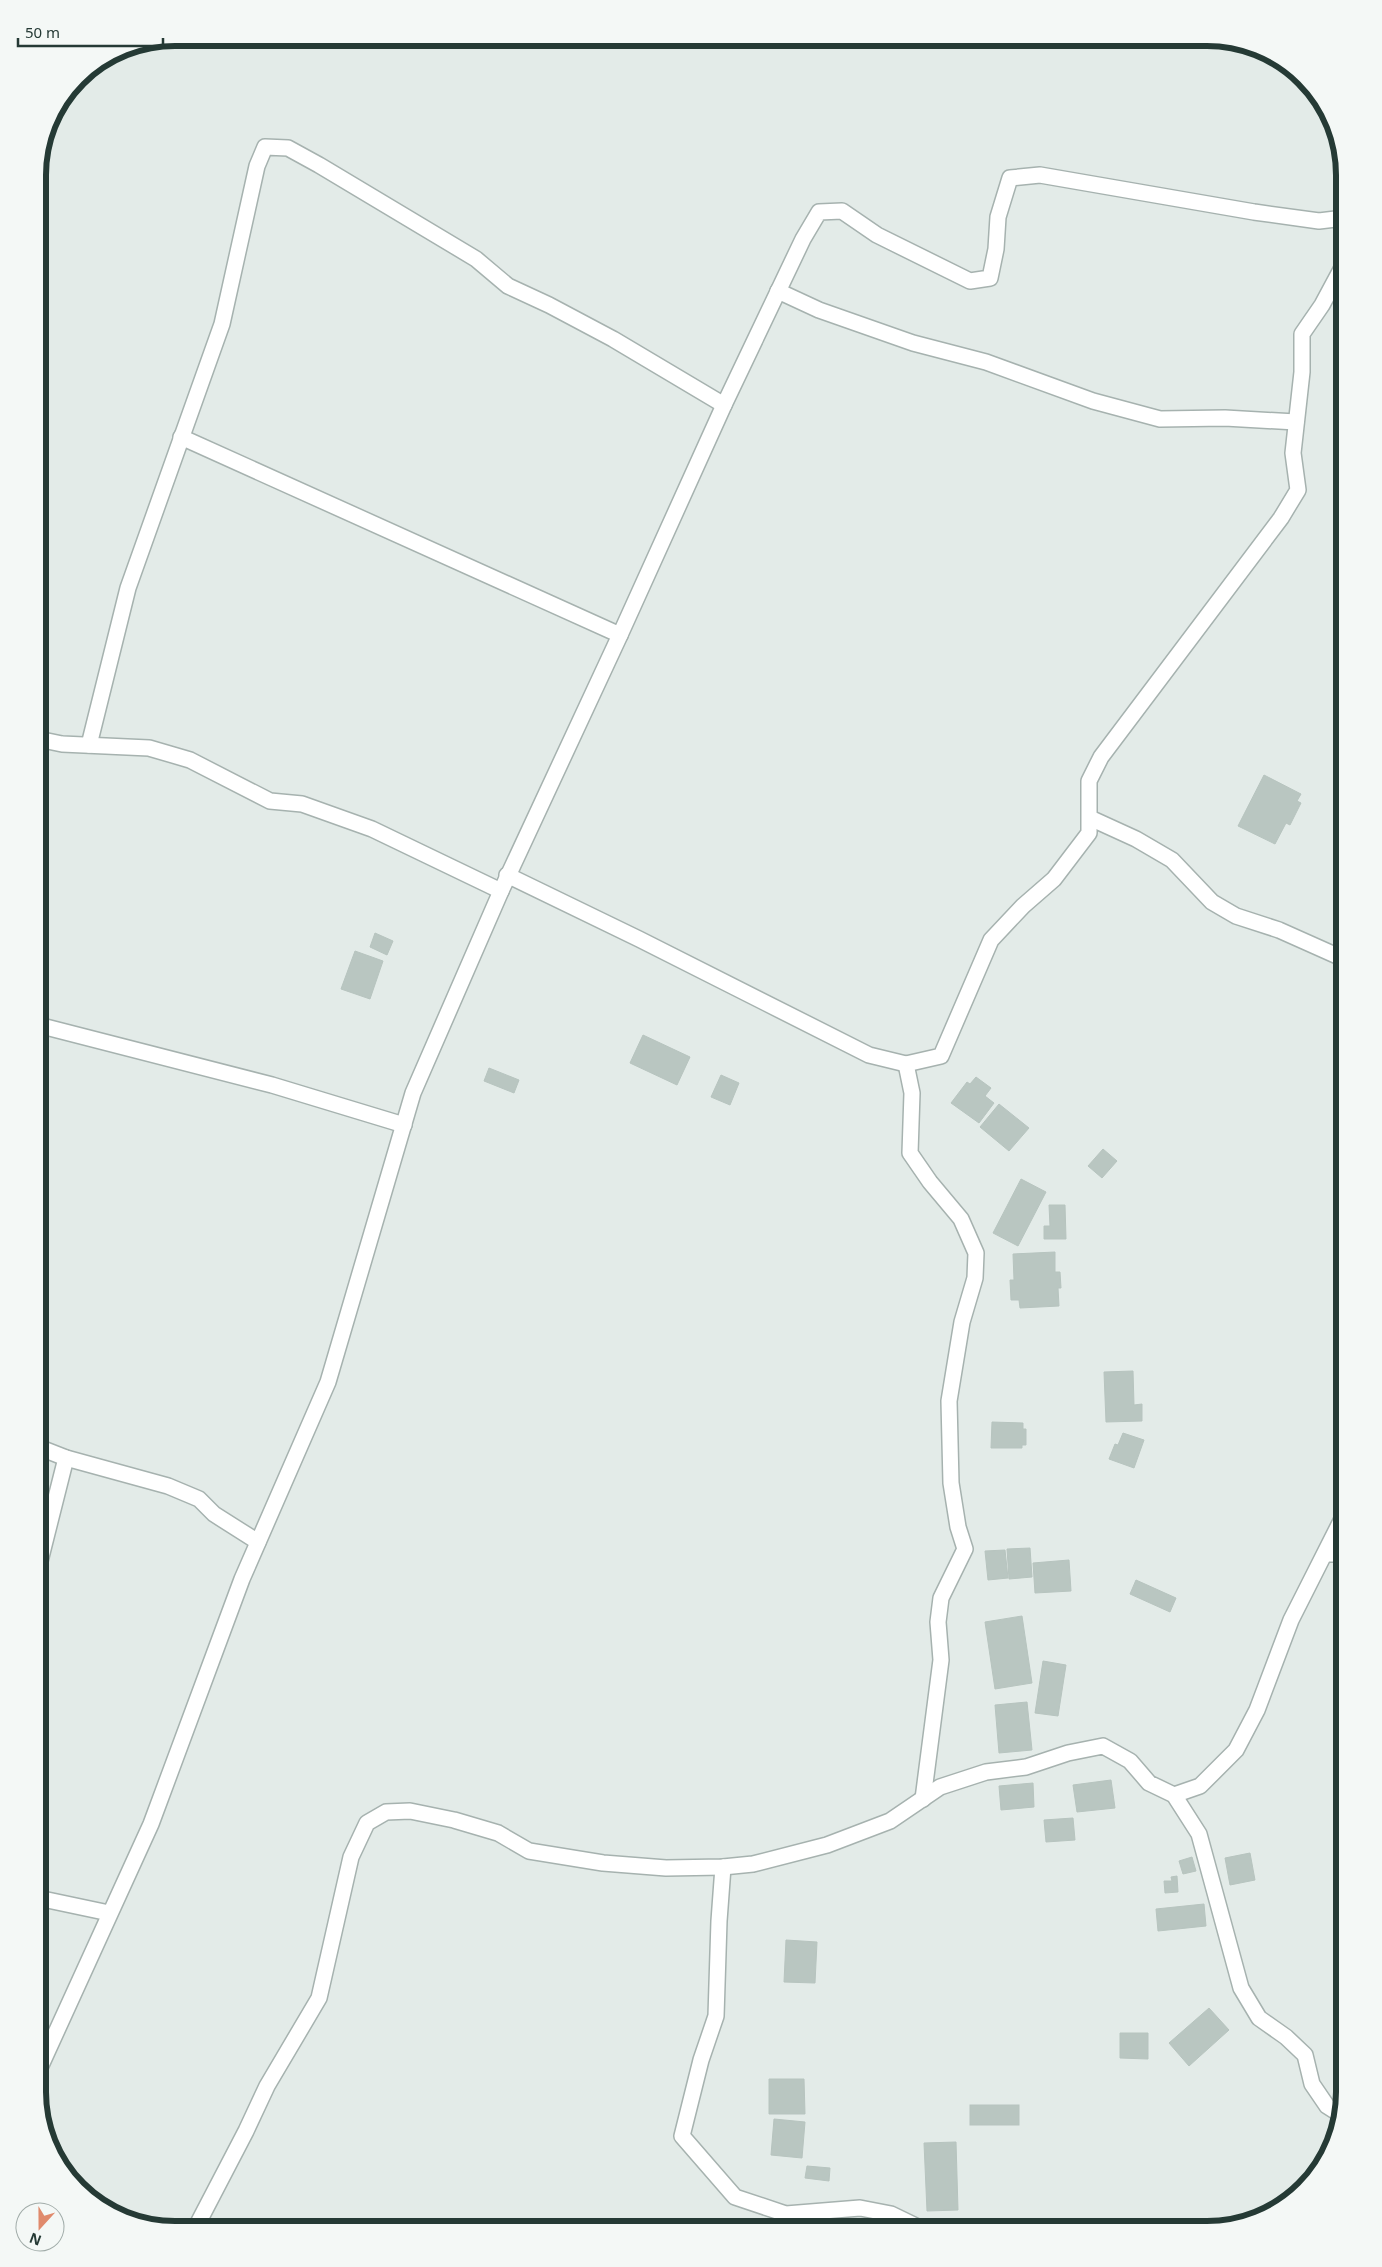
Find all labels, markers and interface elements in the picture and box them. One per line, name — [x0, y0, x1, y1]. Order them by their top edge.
scale bar — [18, 15, 162, 47]
text: 50 m — [25, 22, 60, 42]
north arrow — [15, 2202, 65, 2252]
text: N — [26, 2229, 44, 2251]

